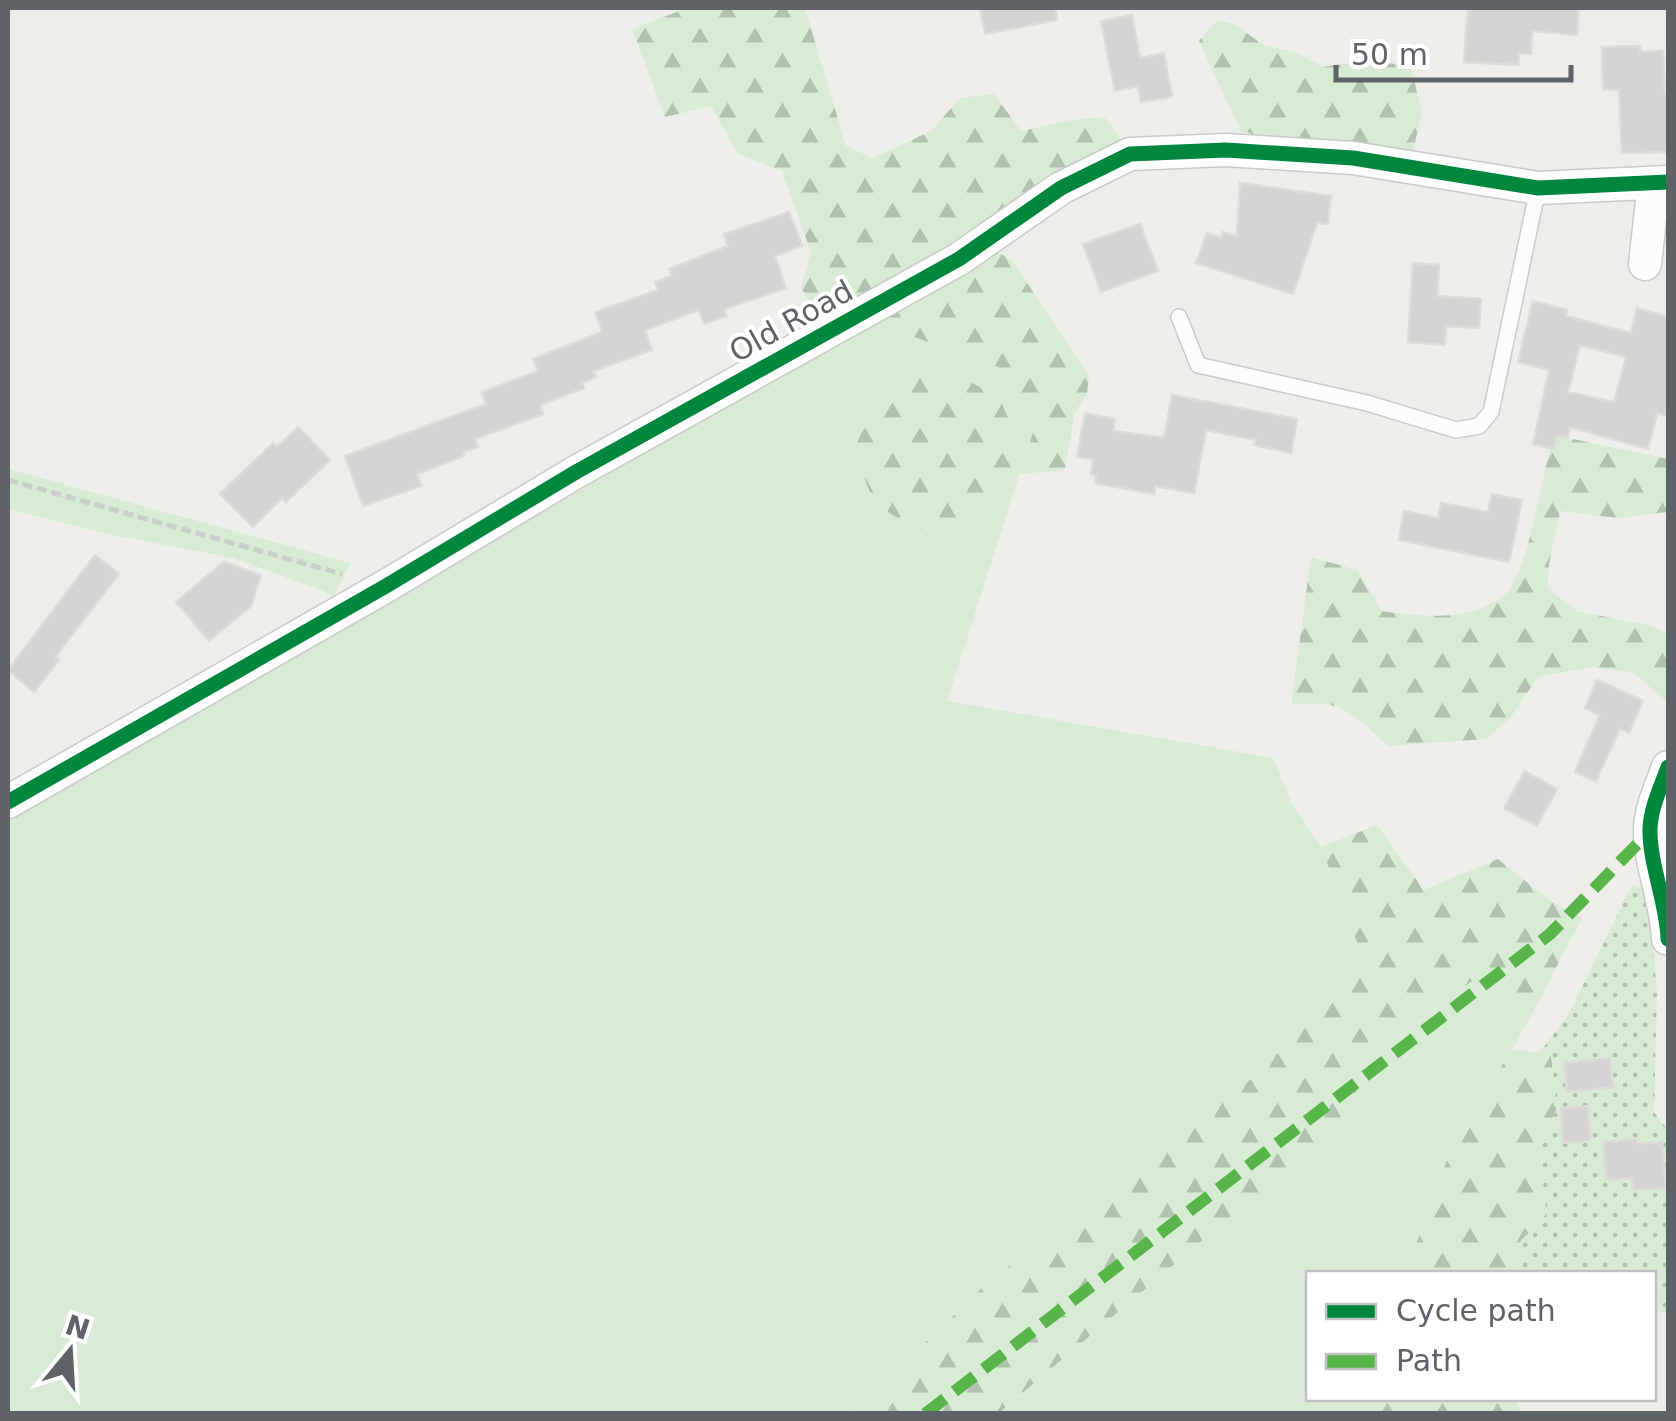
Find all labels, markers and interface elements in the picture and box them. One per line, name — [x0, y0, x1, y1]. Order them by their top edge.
scale bar — [1336, 20, 1571, 82]
text: 50 m — [1351, 37, 1428, 72]
street label: Old Road — [723, 273, 859, 369]
legend — [1306, 1271, 1656, 1401]
text: Cycle path — [1396, 1293, 1556, 1328]
north arrow — [20, 1301, 120, 1401]
text: N — [61, 1308, 94, 1347]
text: Path — [1396, 1343, 1462, 1378]

